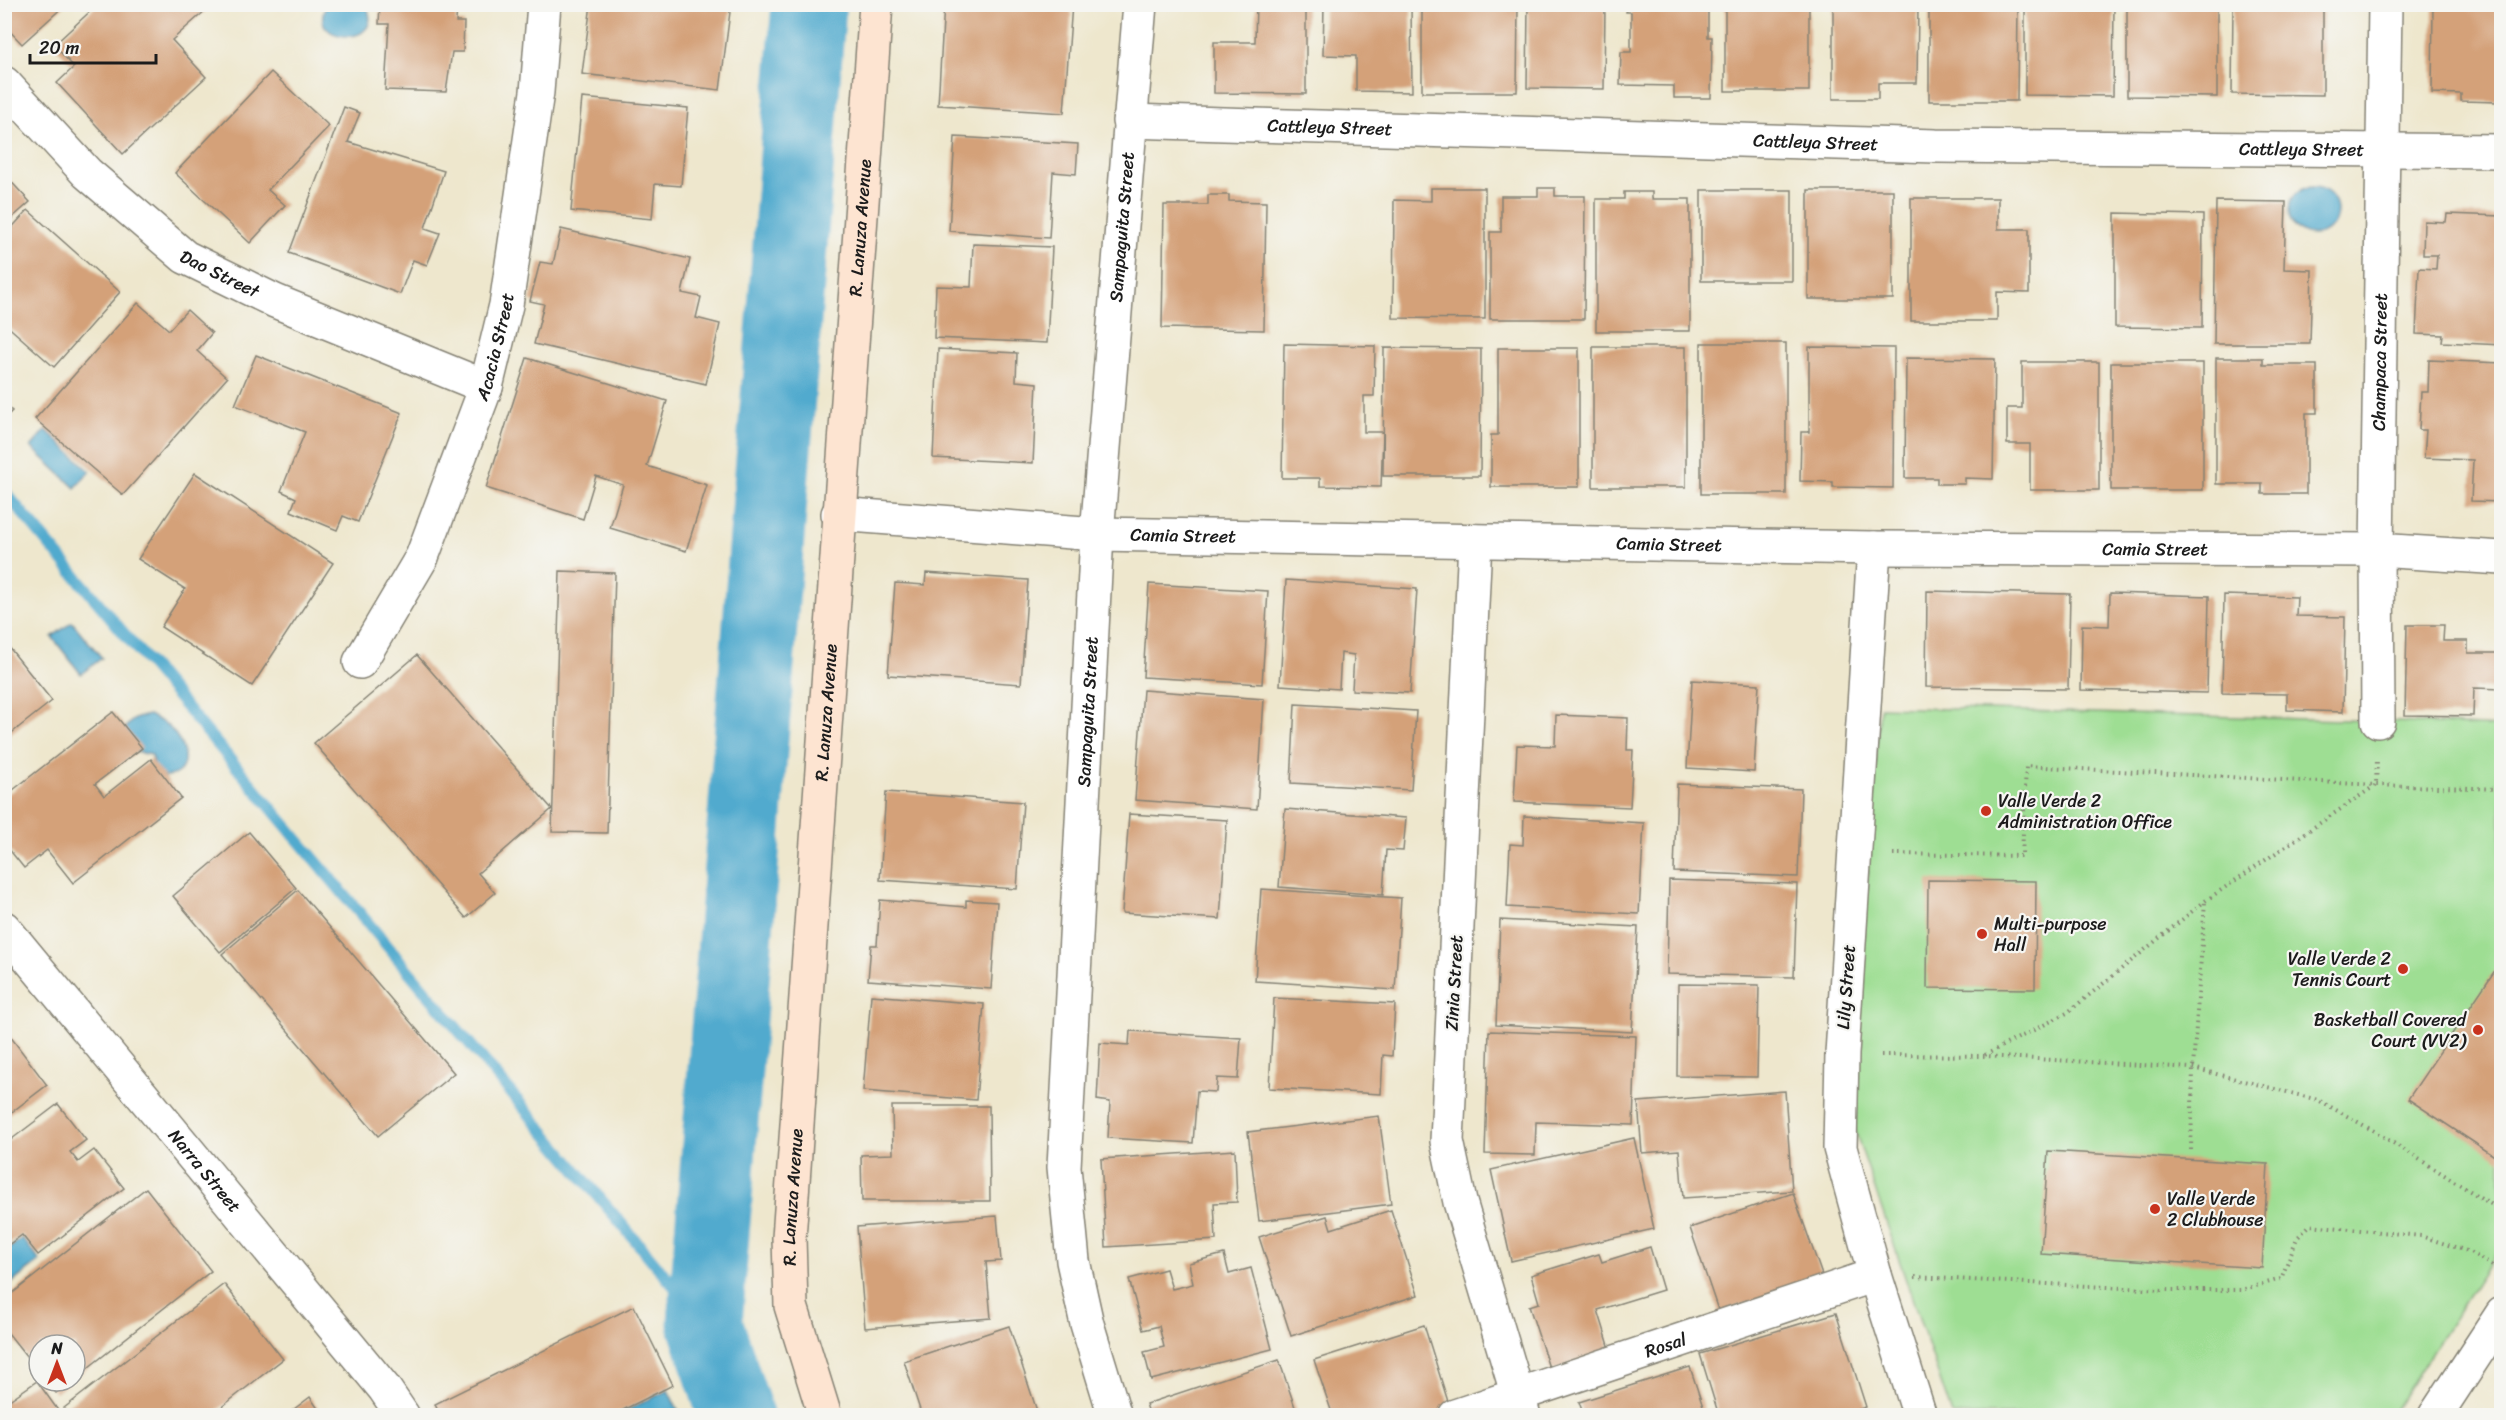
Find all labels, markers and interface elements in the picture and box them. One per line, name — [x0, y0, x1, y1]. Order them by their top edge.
scale bar — [30, 27, 156, 65]
text: 20 m — [39, 32, 79, 64]
street label: Cattleya Street — [1267, 109, 1393, 145]
street label: Cattleya Street — [1753, 124, 1879, 160]
street label: Cattleya Street — [2239, 133, 2364, 166]
street label: Sampaguita Street — [1100, 151, 1144, 303]
street label: R. Lanuza Avenue — [839, 158, 881, 297]
street label: Dao Street — [174, 241, 266, 307]
street label: Acacia Street — [466, 291, 524, 406]
street label: Champaca Street — [2363, 293, 2397, 431]
street label: Camia Street — [1130, 519, 1237, 553]
street label: Camia Street — [1616, 527, 1722, 561]
street label: Camia Street — [2102, 533, 2208, 565]
street label: Sampaguita Street — [1068, 636, 1108, 788]
street label: R. Lanuza Avenue — [805, 642, 847, 782]
place label: Valle Verde 2 Administration Office — [1997, 785, 2172, 838]
marker: Valle Verde 2 Administration Office — [1979, 804, 1993, 818]
place label: Multi-purpose Hall — [1994, 908, 2106, 961]
marker: Multi-purpose Hall — [1975, 927, 1989, 941]
street label: Zinia Street — [1436, 934, 1472, 1032]
street label: Lily Street — [1827, 943, 1865, 1030]
place label: Valle Verde 2 Tennis Court — [2288, 943, 2391, 996]
marker: Valle Verde 2 Tennis Court — [2396, 962, 2410, 976]
place label: Basketball Covered Court (VV2) — [2314, 1004, 2468, 1057]
marker: Basketball Covered Court (VV2) — [2471, 1023, 2485, 1037]
street label: Narra Street — [160, 1121, 249, 1220]
street label: R. Lanuza Avenue — [773, 1127, 813, 1266]
place label: Valle Verde 2 Clubhouse — [2167, 1183, 2263, 1236]
marker: Valle Verde 2 Clubhouse — [2148, 1202, 2162, 1216]
street label: Rosal — [1640, 1323, 1692, 1367]
north arrow — [27, 1333, 87, 1393]
text: N — [50, 1334, 63, 1363]

